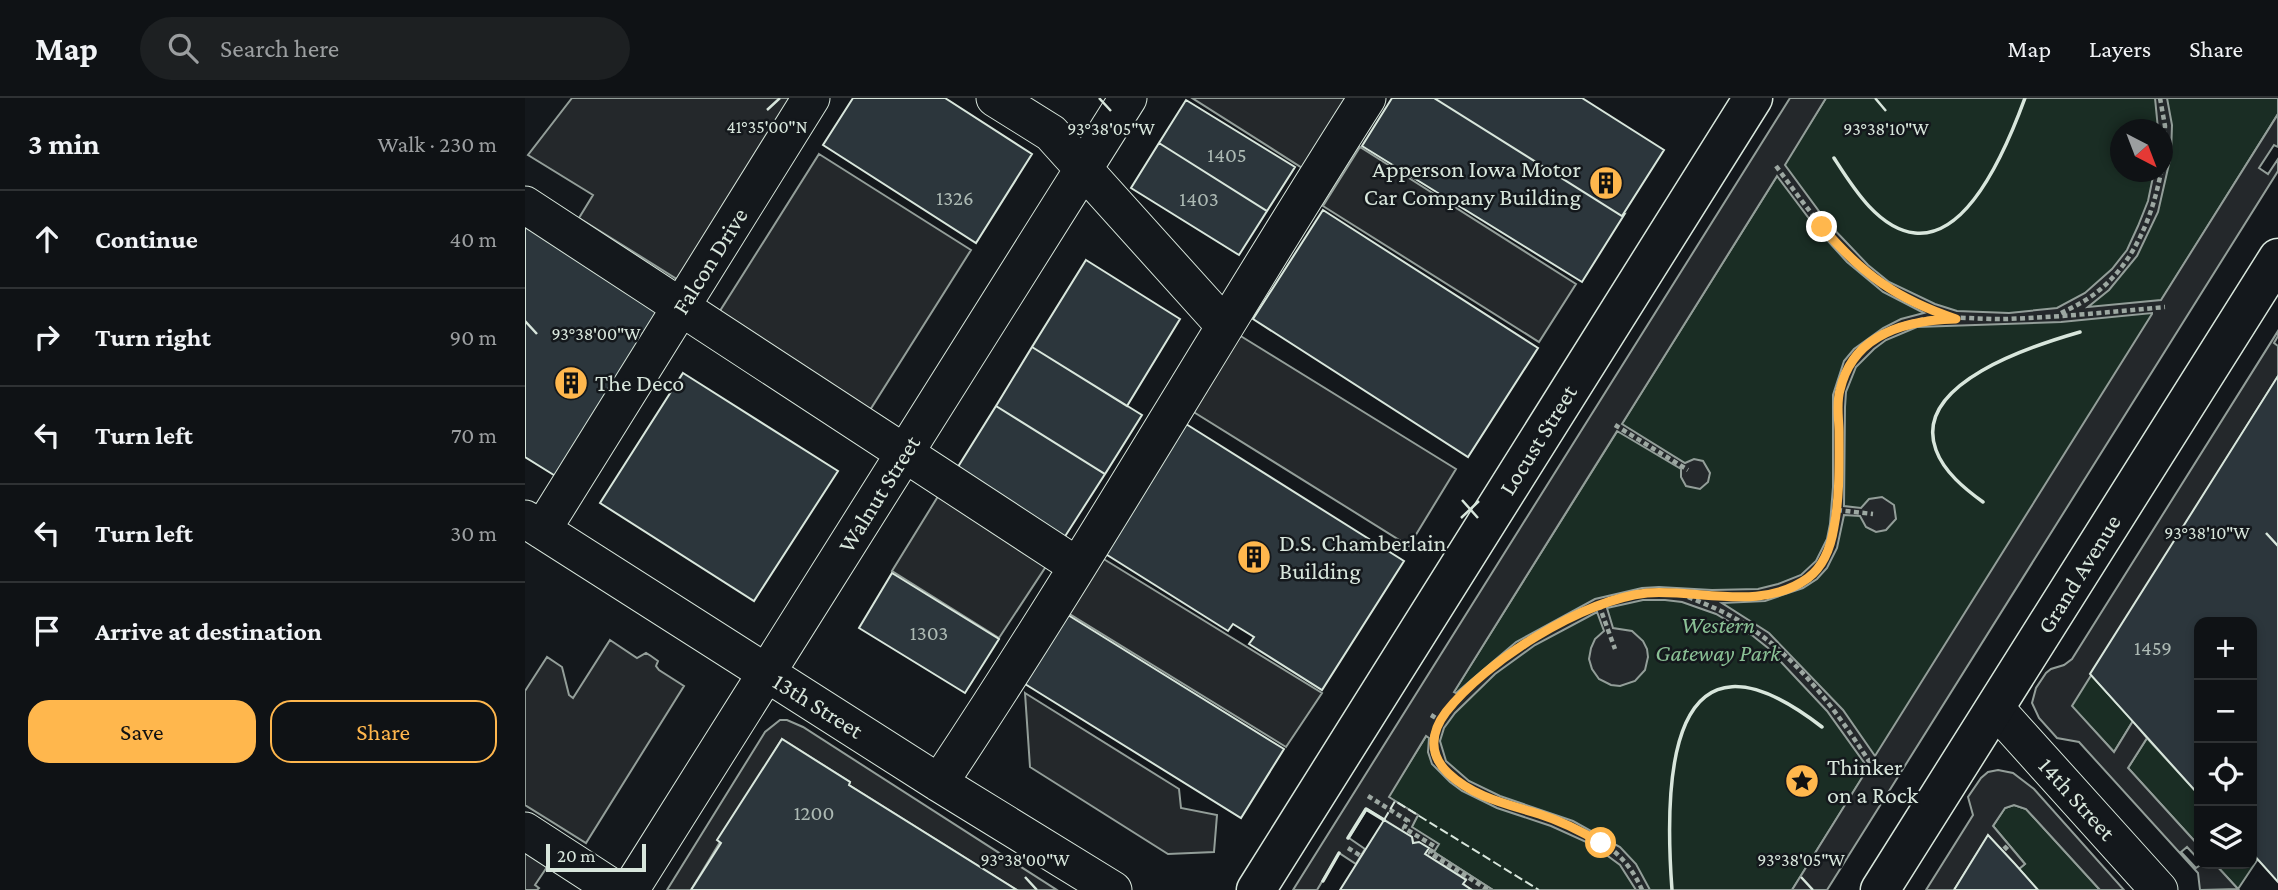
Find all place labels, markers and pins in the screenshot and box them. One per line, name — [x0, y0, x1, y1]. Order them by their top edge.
place label: Apperson Iowa Motor Car Company Building — [1364, 155, 1581, 210]
building icon: Apperson Iowa Motor Car Company Building — [1587, 164, 1625, 202]
building icon: The Deco — [552, 364, 590, 402]
place label: The Deco — [595, 369, 684, 396]
place label: D.S. Chamberlain Building — [1279, 529, 1447, 584]
building icon: D.S. Chamberlain Building — [1235, 538, 1273, 576]
place label: Thinker on a Rock — [1827, 753, 1919, 808]
place icon: Thinker on a Rock — [1783, 762, 1821, 800]

